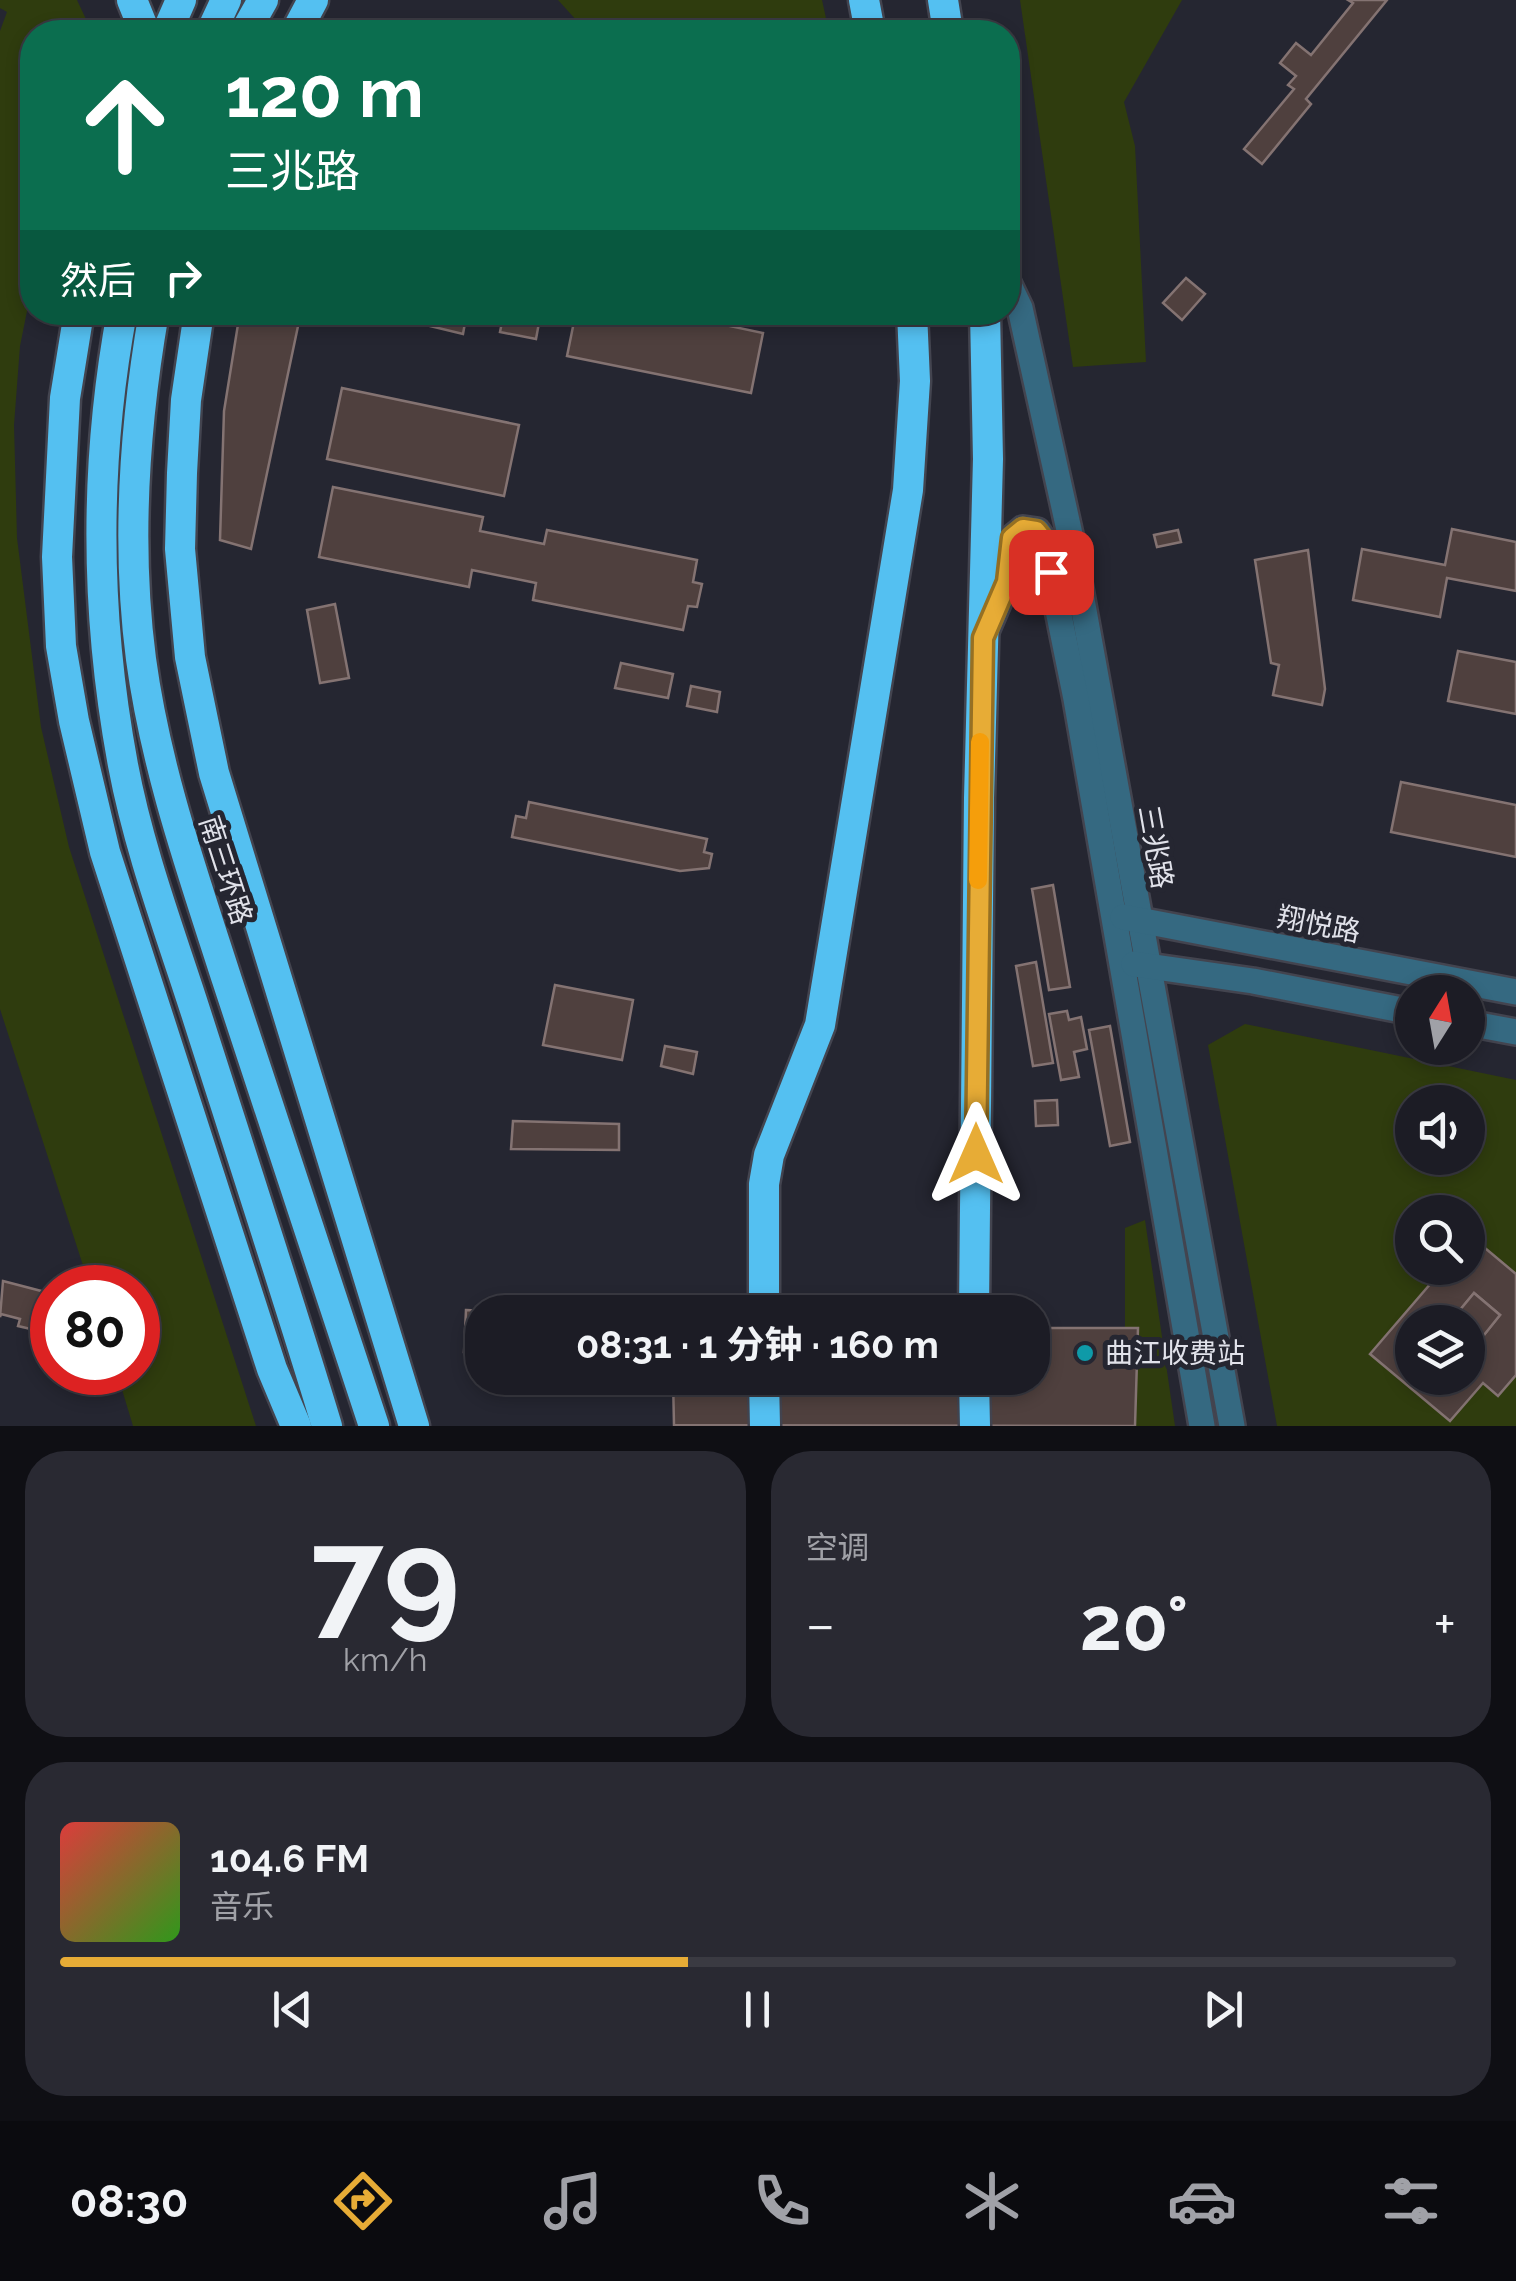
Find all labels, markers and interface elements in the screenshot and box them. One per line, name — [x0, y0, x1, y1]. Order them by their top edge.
text: 120 m — [225, 51, 424, 133]
icon: ahead — [60, 60, 190, 190]
text: 三兆路 — [225, 145, 360, 198]
icon: right — [156, 250, 211, 305]
text: 然后 — [60, 258, 136, 303]
pin — [1009, 530, 1094, 615]
icon: arrive — [1024, 545, 1079, 600]
street label: 三兆路 — [1132, 803, 1179, 891]
street label: 南三环路 — [193, 812, 259, 929]
street label: 翔悦路 — [1275, 900, 1363, 949]
north arrow — [1395, 975, 1485, 1065]
map controls — [1395, 975, 1485, 1395]
button: sound — [1395, 1085, 1485, 1175]
position arrow — [924, 1102, 1028, 1206]
button: search — [1395, 1195, 1485, 1285]
speed limit sign: 80 — [30, 1265, 160, 1395]
button: layers — [1395, 1305, 1485, 1395]
text: 08:31 · 1 分钟 · 160 m — [576, 1322, 939, 1367]
place label: 曲江收费站 — [1105, 1337, 1245, 1370]
marker: 曲江收费站 — [1074, 1342, 1096, 1364]
text: 79 — [310, 1500, 460, 1652]
text: 空调 — [806, 1529, 870, 1566]
text: 20° — [1080, 1579, 1188, 1668]
text: − — [806, 1592, 835, 1657]
text: + — [1433, 1592, 1456, 1657]
text: km/h — [343, 1641, 427, 1678]
text: 104.6 FM — [210, 1836, 369, 1881]
text: 音乐 — [210, 1888, 274, 1925]
icon: previous — [265, 1982, 320, 2037]
icon: pause — [730, 1982, 785, 2037]
icon: next — [1196, 1982, 1251, 2037]
icon: directions — [328, 2166, 398, 2236]
icon: music — [538, 2166, 608, 2236]
icon: phone — [747, 2166, 817, 2236]
icon: climate — [957, 2166, 1027, 2236]
icon: car — [1167, 2166, 1237, 2236]
icon: filters — [1376, 2166, 1446, 2236]
text: 08:30 — [70, 2175, 188, 2228]

